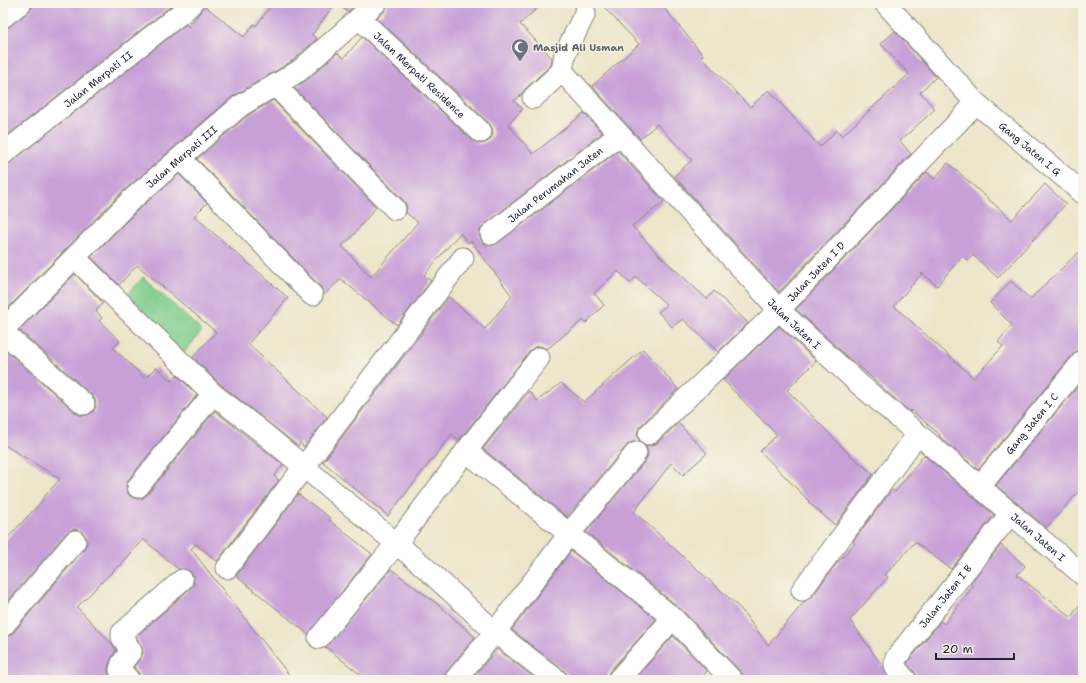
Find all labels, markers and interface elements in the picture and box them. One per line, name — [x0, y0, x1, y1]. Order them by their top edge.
street label: Jalan Merpati Residence — [371, 29, 468, 121]
mosque icon: Masjid Ali Usman — [510, 37, 530, 62]
place label: Masjid Ali Usman — [533, 41, 624, 54]
street label: Jalan Merpati II — [61, 48, 135, 110]
street label: Gang Jaten I G — [996, 119, 1064, 179]
street label: Jalan Merpati III — [144, 122, 220, 191]
street label: Jalan Perumahan Jaten — [505, 144, 605, 226]
street label: Jalan Jaten I D — [785, 239, 848, 304]
street label: Jalan Jaten I — [765, 296, 823, 352]
street label: Gang Jaten I C — [1003, 390, 1061, 457]
street label: Jalan Jaten I — [1008, 510, 1068, 564]
street label: Jalan Jaten I B — [917, 562, 975, 631]
scale bar — [936, 635, 1014, 661]
text: 20 m — [942, 641, 973, 657]

